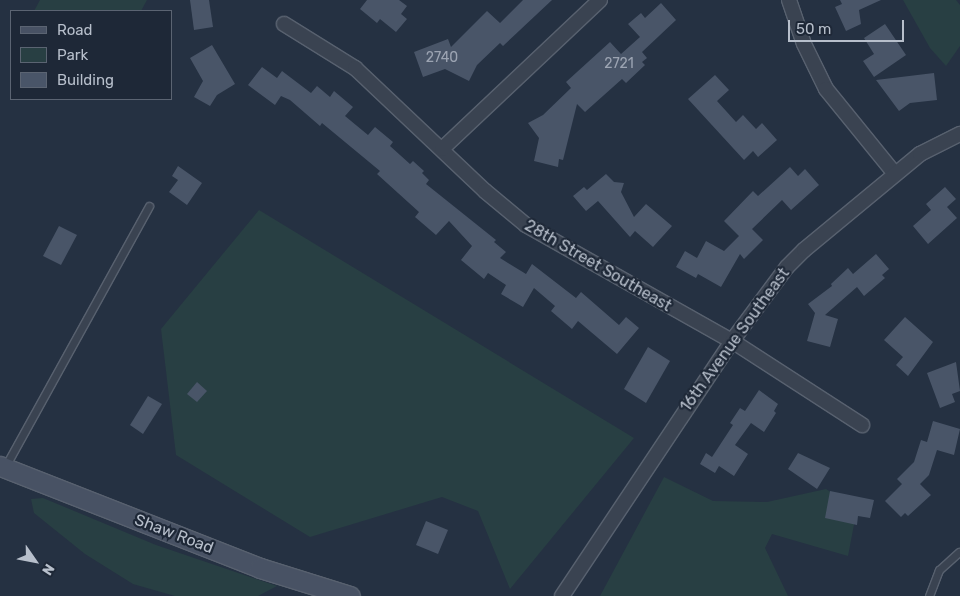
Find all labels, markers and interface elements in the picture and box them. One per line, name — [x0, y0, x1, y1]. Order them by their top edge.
legend — [10, 10, 172, 100]
scale bar — [790, 10, 906, 42]
text: 50 m — [796, 20, 831, 38]
text: Road — [57, 21, 93, 39]
text: Park — [57, 46, 88, 64]
house number: 2740 — [426, 50, 458, 66]
house number: 2721 — [604, 56, 634, 72]
text: Building — [57, 71, 114, 89]
street label: 28th Street Southeast — [521, 216, 675, 316]
street label: 16th Avenue Southeast — [676, 264, 794, 416]
street label: Shaw Road — [132, 510, 216, 558]
north arrow — [10, 536, 60, 586]
text: N — [38, 561, 58, 578]

